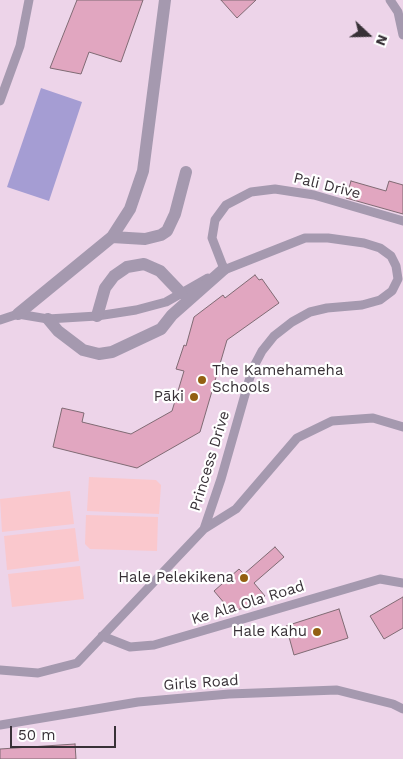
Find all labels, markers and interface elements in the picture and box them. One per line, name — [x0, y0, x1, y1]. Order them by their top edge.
north arrow — [343, 10, 393, 60]
text: N — [373, 33, 391, 48]
street label: Pali Drive — [292, 169, 362, 203]
place label: The Kamehameha Schools — [212, 362, 343, 397]
marker: The Kamehameha Schools — [196, 374, 208, 386]
place label: Pāki — [154, 388, 184, 406]
marker: Pāki — [188, 391, 200, 403]
street label: Princess Drive — [186, 409, 234, 513]
place label: Hale Pelekikena — [118, 569, 234, 587]
marker: Hale Pelekikena — [238, 572, 250, 584]
street label: Ke Ala Ola Road — [189, 577, 307, 629]
place label: Hale Kahu — [233, 623, 307, 641]
marker: Hale Kahu — [311, 626, 323, 638]
street label: Girls Road — [163, 671, 239, 695]
scale bar — [12, 716, 119, 748]
text: 50 m — [18, 726, 55, 744]

